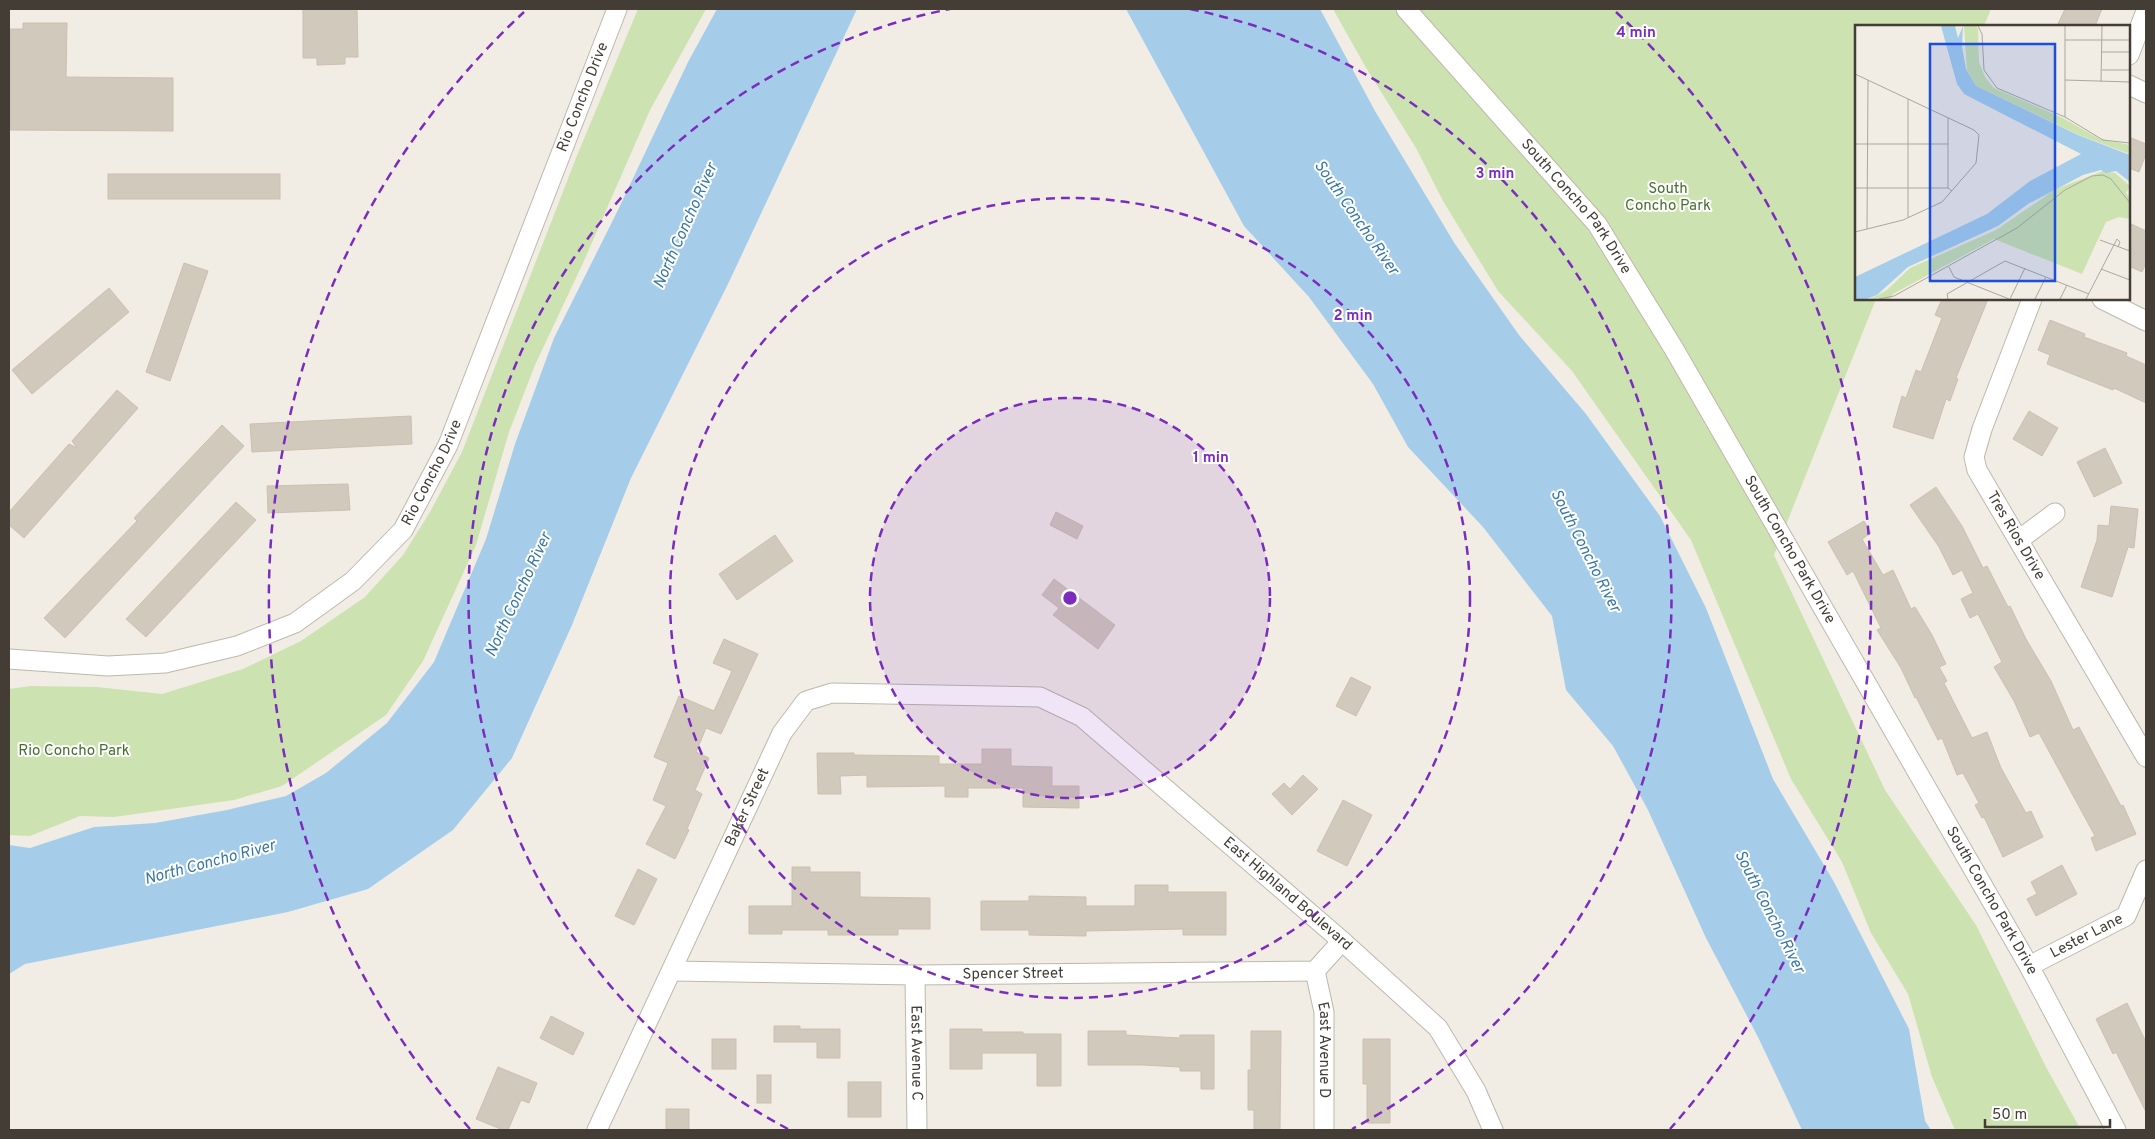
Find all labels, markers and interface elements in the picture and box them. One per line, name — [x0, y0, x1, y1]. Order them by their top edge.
text: 4 min — [1616, 24, 1656, 43]
inset map — [1855, 25, 2130, 300]
street label: Rio Concho Drive — [553, 40, 613, 155]
street label: South Concho Park Drive — [1517, 135, 1635, 278]
water label: South Concho River — [1309, 157, 1404, 281]
water label: North Concho River — [649, 159, 723, 292]
text: 3 min — [1475, 165, 1515, 184]
park label: South Concho Park — [1625, 180, 1711, 216]
text: 2 min — [1333, 307, 1373, 326]
street label: Rio Concho Drive — [398, 417, 466, 529]
text: 1 min — [1193, 449, 1229, 468]
street label: South Concho Park Drive — [1739, 472, 1840, 627]
water label: South Concho River — [1545, 486, 1626, 618]
street label: Tres Rios Drive — [1982, 488, 2049, 583]
water label: North Concho River — [481, 528, 557, 660]
centre of rings — [1061, 589, 1079, 607]
park label: Rio Concho Park — [18, 742, 130, 761]
street label: Baker Street — [721, 765, 774, 850]
street label: South Concho Park Drive — [1941, 823, 2041, 978]
street label: East Highland Boulevard — [1219, 833, 1356, 955]
water label: North Concho River — [142, 835, 280, 890]
water label: South Concho River — [1729, 847, 1810, 979]
street label: Lester Lane — [2047, 910, 2126, 963]
street label: Spencer Street — [962, 964, 1064, 984]
street label: East Avenue D — [1313, 1000, 1334, 1098]
street label: East Avenue C — [906, 1005, 926, 1101]
scale bar — [1985, 1096, 2110, 1128]
text: 50 m — [1992, 1106, 2027, 1125]

